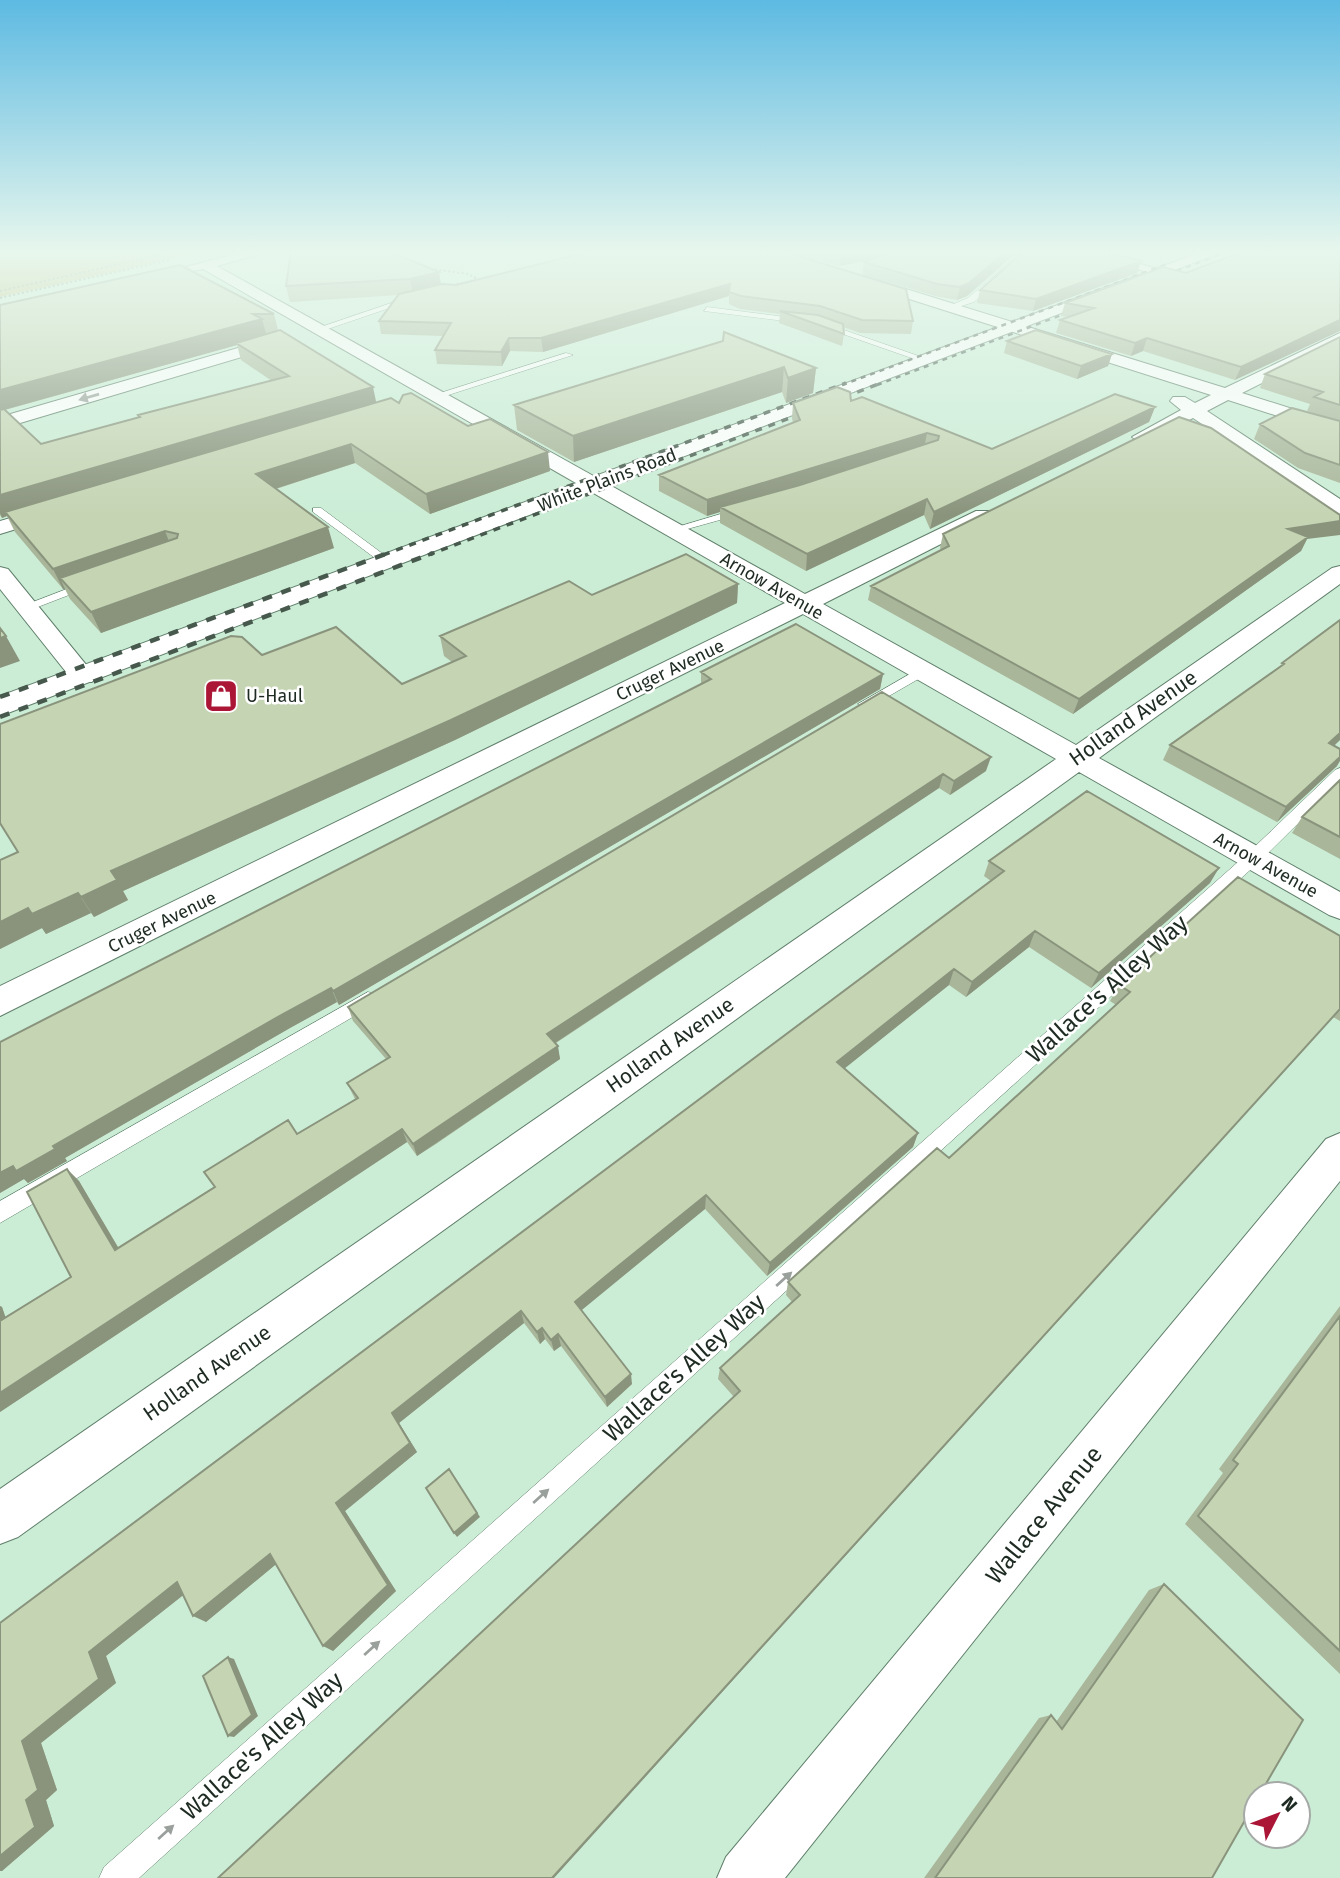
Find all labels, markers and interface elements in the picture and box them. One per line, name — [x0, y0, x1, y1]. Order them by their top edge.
one-way arrow — [78, 393, 99, 403]
street label: White Plains Road — [534, 443, 680, 517]
street label: Arnow Avenue — [716, 548, 828, 624]
street label: Cruger Avenue — [612, 634, 728, 706]
street label: Holland Avenue — [1064, 664, 1202, 772]
shop icon: U-Haul — [202, 677, 240, 715]
place label: U-Haul — [246, 685, 303, 707]
street label: Arnow Avenue — [1210, 827, 1322, 903]
street label: Cruger Avenue — [104, 886, 220, 958]
street label: Wallace's Alley Way — [1020, 909, 1194, 1069]
street label: Holland Avenue — [601, 991, 739, 1099]
one-way arrow — [775, 1271, 793, 1287]
street label: Wallace's Alley Way — [597, 1288, 771, 1448]
street label: Holland Avenue — [138, 1319, 276, 1427]
street label: Wallace Avenue — [980, 1441, 1108, 1589]
one-way arrow — [533, 1489, 550, 1504]
one-way arrow — [363, 1640, 381, 1656]
street label: Wallace's Alley Way — [175, 1666, 349, 1826]
north arrow — [1242, 1780, 1312, 1850]
text: N — [1276, 1792, 1302, 1816]
one-way arrow — [157, 1825, 174, 1841]

